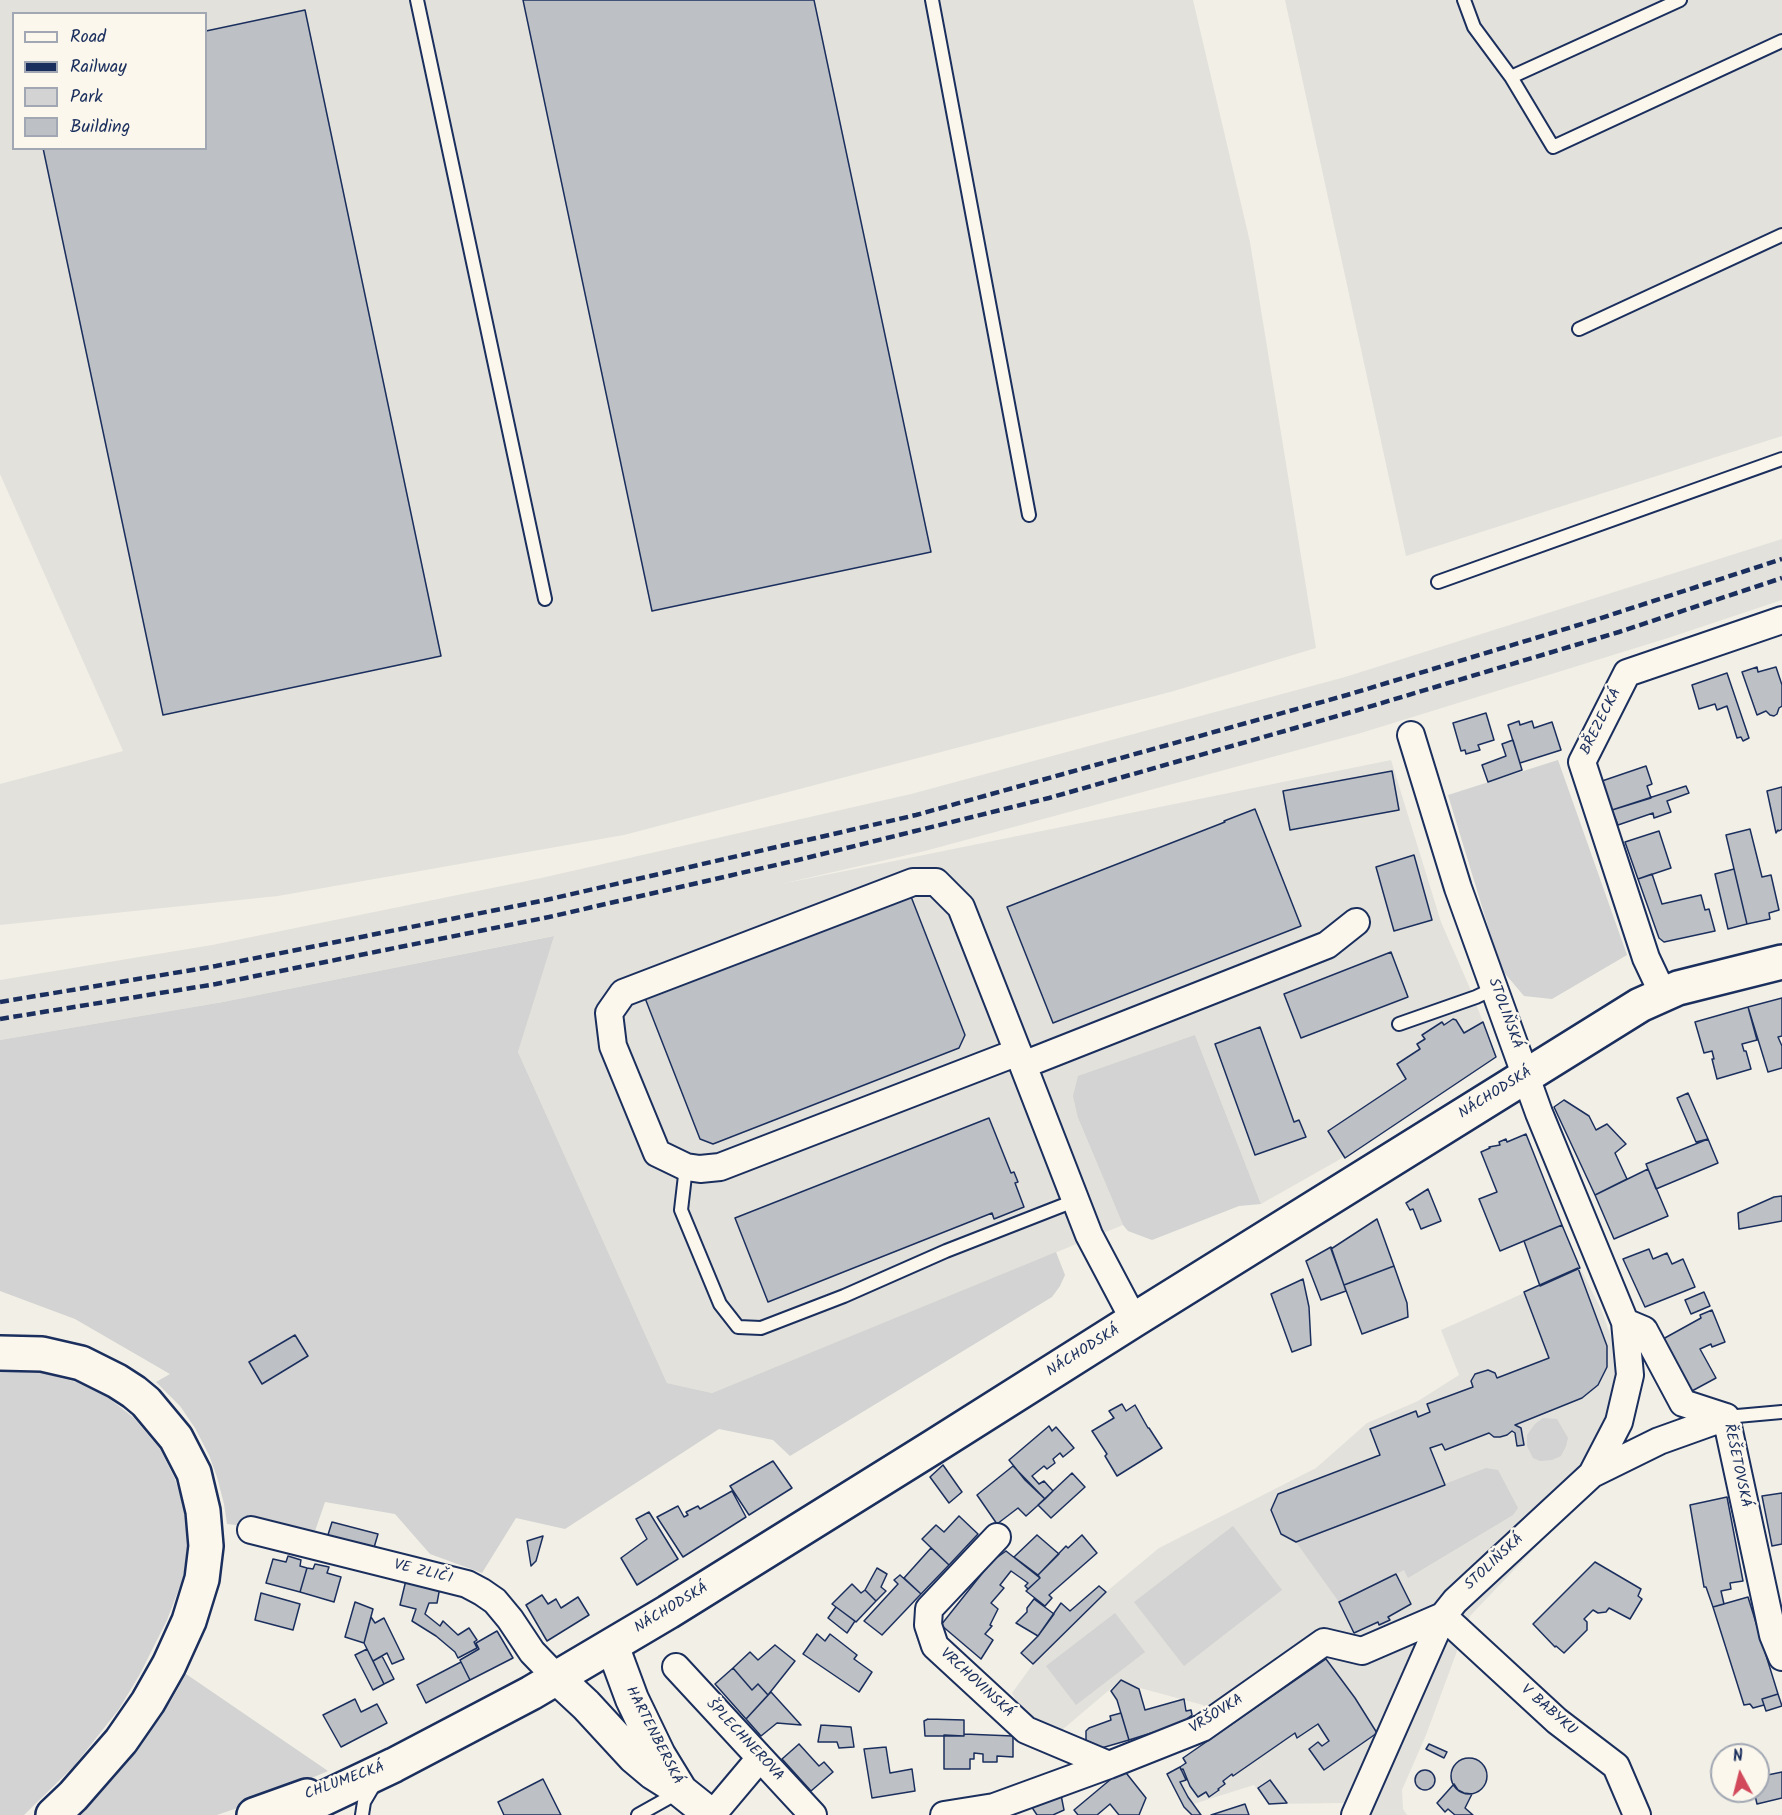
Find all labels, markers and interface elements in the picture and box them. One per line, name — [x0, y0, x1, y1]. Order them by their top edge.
legend — [12, 12, 207, 150]
text: Road — [70, 23, 106, 52]
text: Railway — [70, 53, 127, 82]
text: Park — [70, 83, 103, 112]
text: Building — [70, 113, 130, 142]
street label: BŘEZECKÁ — [1578, 686, 1626, 758]
street label: STOLIŇSKÁ — [1483, 976, 1525, 1052]
street label: NÁCHODSKÁ — [1456, 1064, 1536, 1124]
street label: NÁCHODSKÁ — [1044, 1322, 1124, 1382]
street label: ŘEŠETOVSKÁ — [1718, 1422, 1754, 1510]
street label: STOLIŇSKÁ — [1462, 1531, 1528, 1595]
street label: VE ZLIČI — [392, 1557, 454, 1589]
street label: NÁCHODSKÁ — [632, 1580, 712, 1638]
street label: VRCHOVINSKÁ — [936, 1645, 1016, 1723]
street label: V BABYKU — [1516, 1682, 1580, 1740]
street label: HARTENBERSKÁ — [620, 1684, 686, 1788]
street label: VRŠOVKA — [1187, 1692, 1247, 1738]
street label: ŠPLECHNEROVA — [701, 1696, 787, 1786]
north arrow — [1710, 1743, 1770, 1803]
text: N — [1731, 1744, 1745, 1770]
street label: CHLUMECKÁ — [303, 1759, 387, 1805]

